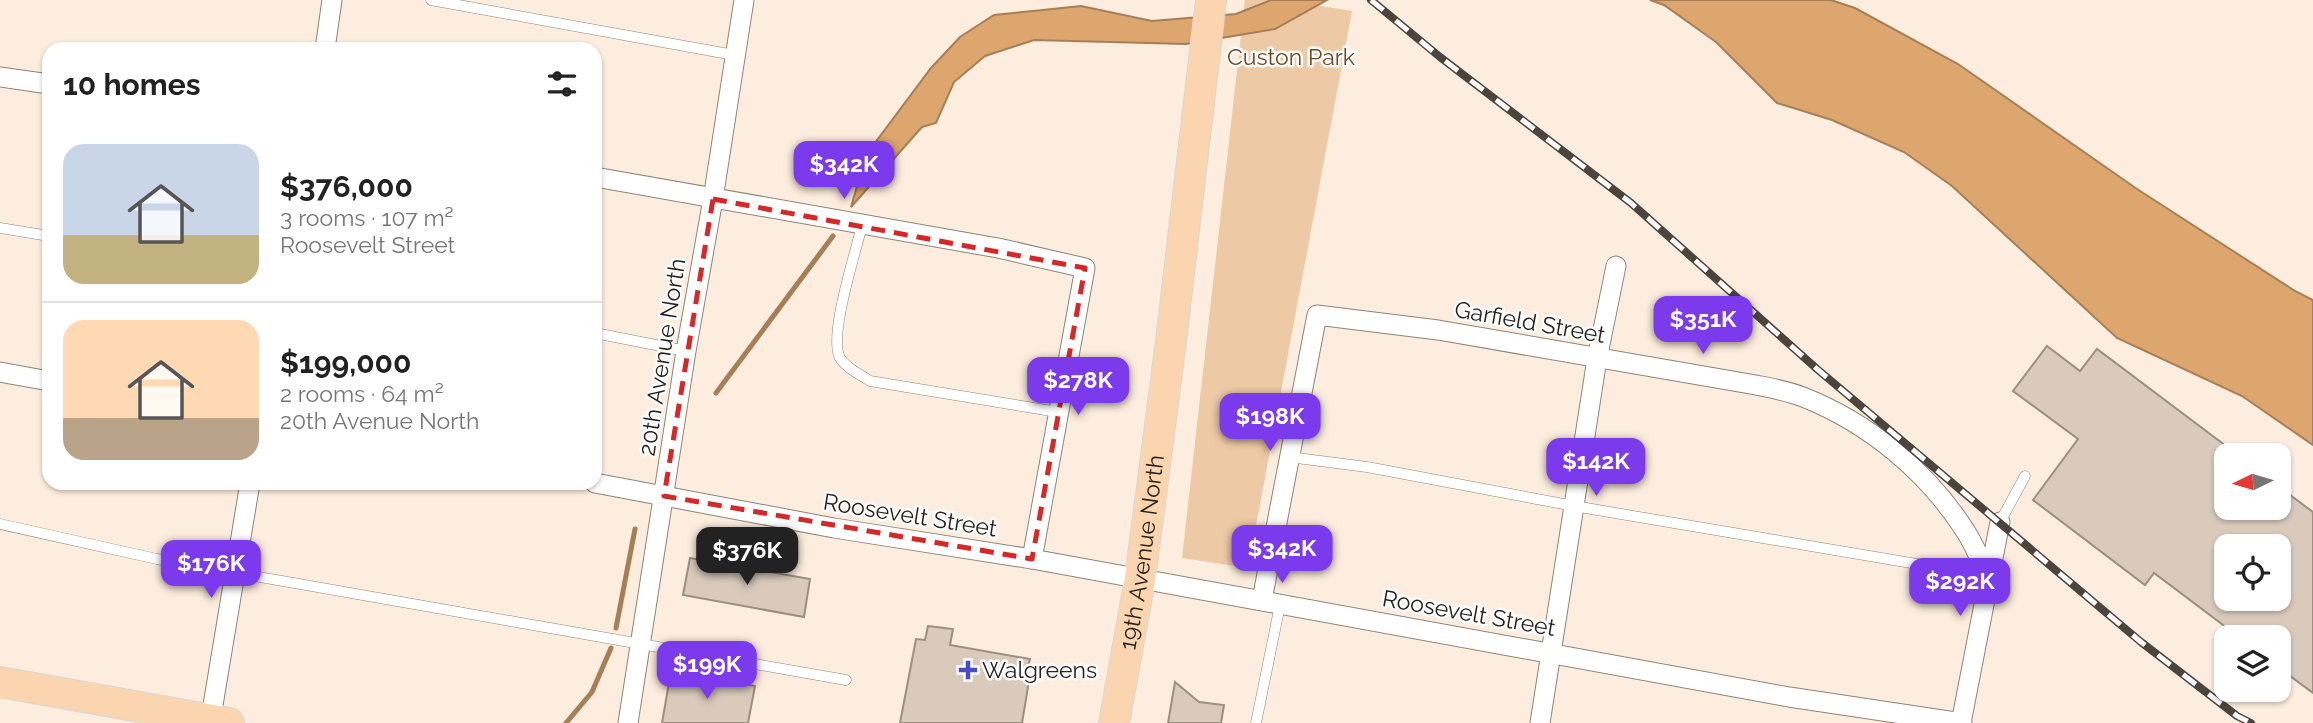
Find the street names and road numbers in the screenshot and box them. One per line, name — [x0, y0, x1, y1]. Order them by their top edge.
street label: 20th Avenue North — [633, 256, 690, 457]
street label: Garfield Street — [1453, 295, 1608, 348]
street label: 19th Avenue North — [1113, 453, 1169, 652]
street label: Roosevelt Street — [821, 487, 999, 542]
street label: Roosevelt Street — [1380, 584, 1558, 641]

